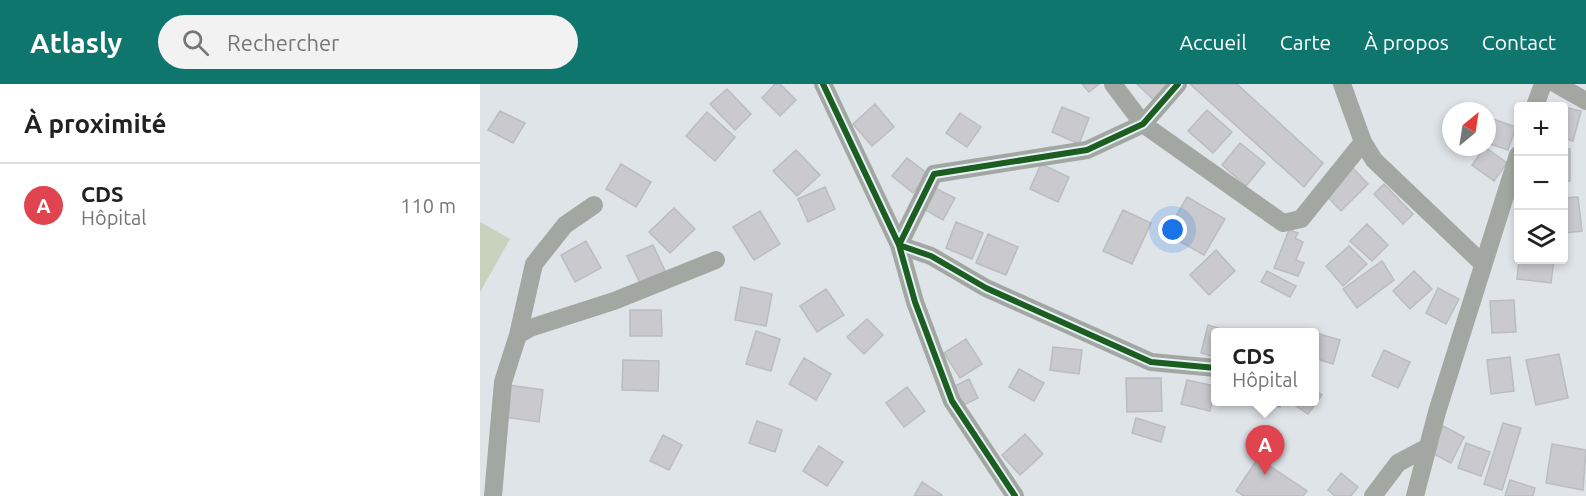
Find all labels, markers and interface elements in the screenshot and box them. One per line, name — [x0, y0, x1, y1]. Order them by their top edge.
search box — [158, 15, 578, 69]
icon: search — [179, 26, 212, 59]
text: Atlasly — [30, 27, 122, 58]
text: Rechercher — [227, 30, 339, 55]
text: Accueil — [1179, 30, 1247, 54]
text: Carte — [1280, 30, 1331, 54]
text: À propos — [1364, 30, 1449, 54]
text: Contact — [1482, 30, 1556, 54]
north arrow — [1442, 102, 1496, 156]
map controls — [1514, 102, 1568, 264]
button: + — [1514, 102, 1568, 156]
text: À proximité — [24, 109, 166, 138]
button: − — [1514, 156, 1568, 210]
text: CDS — [81, 181, 124, 206]
text: A — [36, 194, 51, 217]
text: 110 m — [400, 194, 456, 217]
text: Hôpital — [81, 206, 147, 229]
button: layers — [1514, 210, 1568, 264]
your location — [1158, 215, 1187, 244]
popup — [1211, 328, 1319, 406]
text: CDS — [1232, 343, 1275, 368]
text: Hôpital — [1232, 368, 1298, 391]
pin: A — [1246, 426, 1284, 475]

